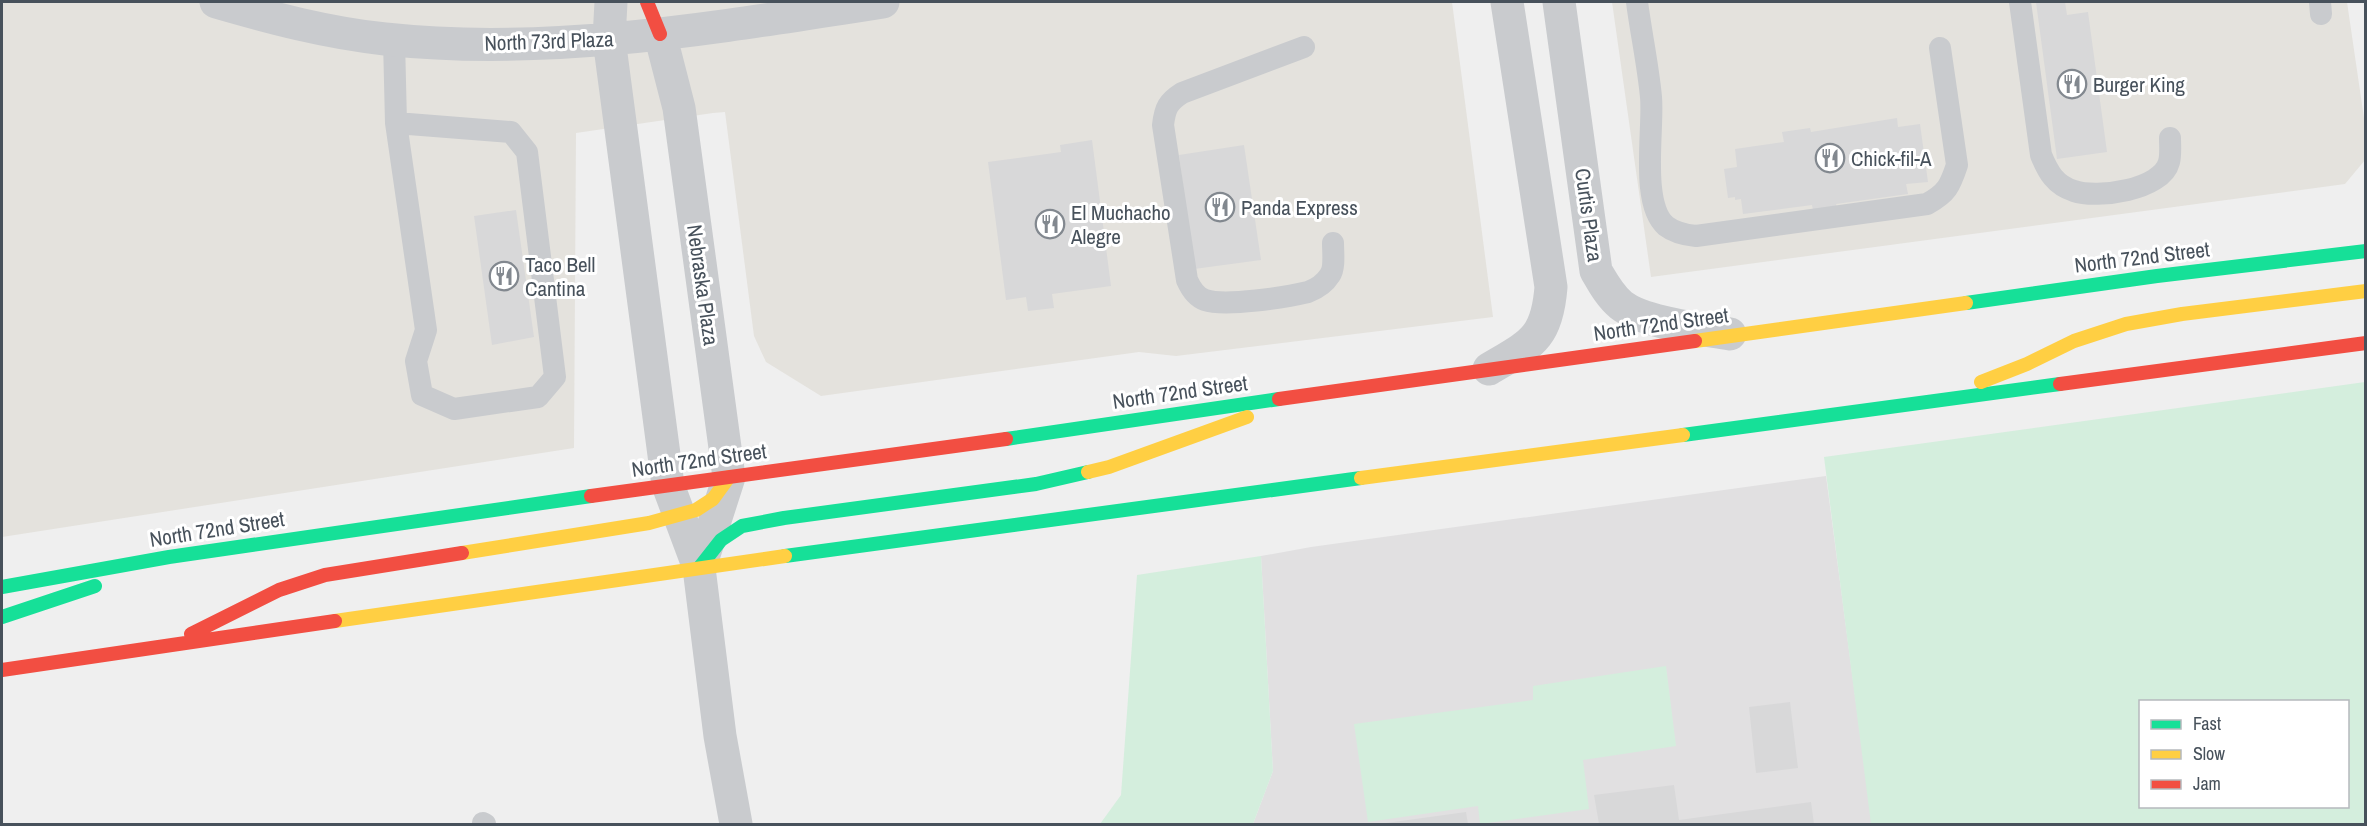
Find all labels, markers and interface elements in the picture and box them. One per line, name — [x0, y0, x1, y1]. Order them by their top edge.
street label: North 73rd Plaza — [484, 24, 614, 58]
restaurant icon: Burger King — [2056, 68, 2088, 100]
place label: Burger King — [2093, 70, 2185, 99]
restaurant icon: Chick-fil-A — [1814, 142, 1846, 174]
place label: Chick-fil-A — [1851, 144, 1932, 173]
street label: Curtis Plaza — [1568, 167, 1610, 264]
restaurant icon: Panda Express — [1204, 191, 1236, 223]
place label: Panda Express — [1241, 193, 1358, 222]
place label: El Muchacho Alegre — [1070, 198, 1171, 251]
restaurant icon: El Muchacho Alegre — [1034, 208, 1066, 240]
street label: Nebraska Plaza — [680, 223, 726, 348]
street label: North 72nd Street — [2073, 234, 2211, 280]
place label: Taco Bell Cantina — [525, 250, 595, 303]
restaurant icon: Taco Bell Cantina — [488, 260, 520, 292]
street label: North 72nd Street — [1592, 300, 1731, 348]
street label: North 72nd Street — [1111, 368, 1250, 416]
street label: North 72nd Street — [630, 436, 769, 484]
street label: North 72nd Street — [148, 504, 287, 554]
legend — [2139, 700, 2349, 808]
text: Fast — [2193, 711, 2221, 736]
text: Slow — [2193, 741, 2225, 766]
text: Jam — [2193, 771, 2221, 796]

